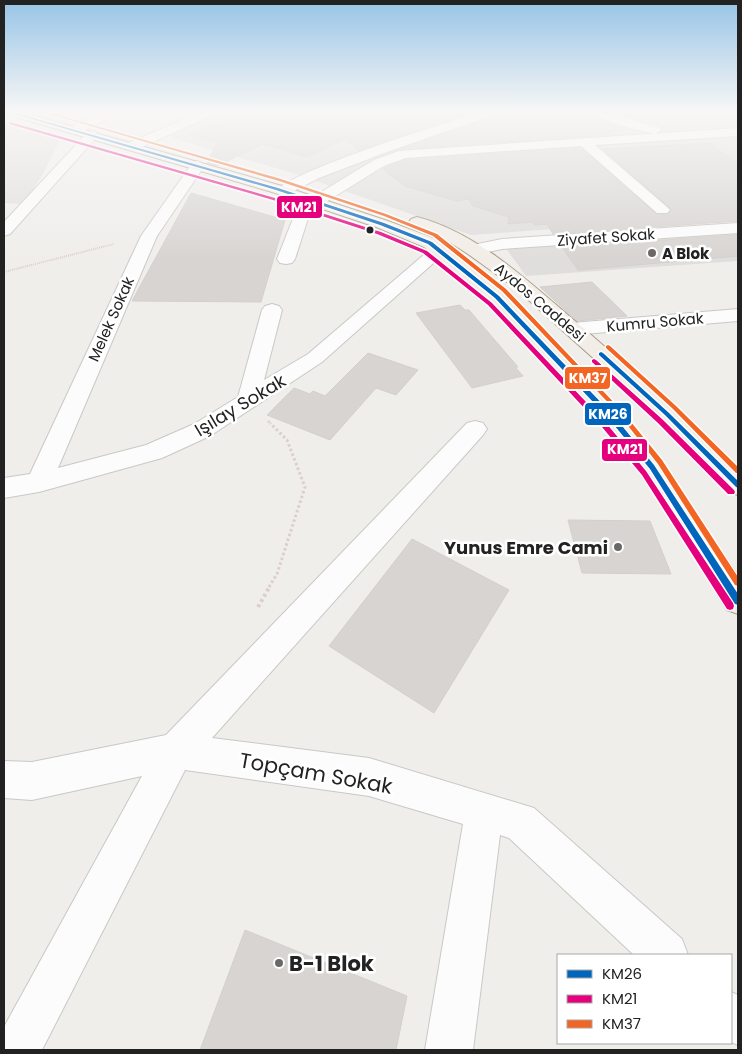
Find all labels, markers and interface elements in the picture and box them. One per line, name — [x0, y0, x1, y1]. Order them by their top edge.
line badge: KM21 — [276, 195, 323, 219]
text: KM21 — [281, 197, 317, 217]
street label: Ziyafet Sokak — [556, 223, 656, 251]
unlabelled marker — [365, 225, 375, 235]
place label: A Blok — [662, 243, 710, 264]
marker: A Blok — [646, 247, 658, 259]
street label: Aydos Caddesi — [490, 258, 590, 346]
street label: Melek Sokak — [83, 273, 139, 365]
street label: Kumru Sokak — [606, 307, 705, 337]
line badge: KM37 — [564, 366, 611, 390]
street label: Işılay Sokak — [190, 367, 291, 442]
text: KM37 — [569, 368, 608, 388]
line badge: KM26 — [584, 402, 632, 426]
text: KM26 — [588, 404, 628, 424]
line badge: KM21 — [601, 438, 648, 462]
text: KM21 — [607, 439, 643, 459]
place label: Yunus Emre Cami — [444, 535, 608, 560]
marker: Yunus Emre Cami — [612, 541, 624, 553]
street label: Topçam Sokak — [237, 745, 395, 801]
place label: B-1 Blok — [289, 949, 374, 978]
legend — [557, 954, 732, 1044]
marker: B-1 Blok — [273, 957, 285, 969]
text: KM26 — [602, 963, 642, 984]
text: KM21 — [602, 988, 637, 1009]
text: KM37 — [602, 1013, 641, 1034]

